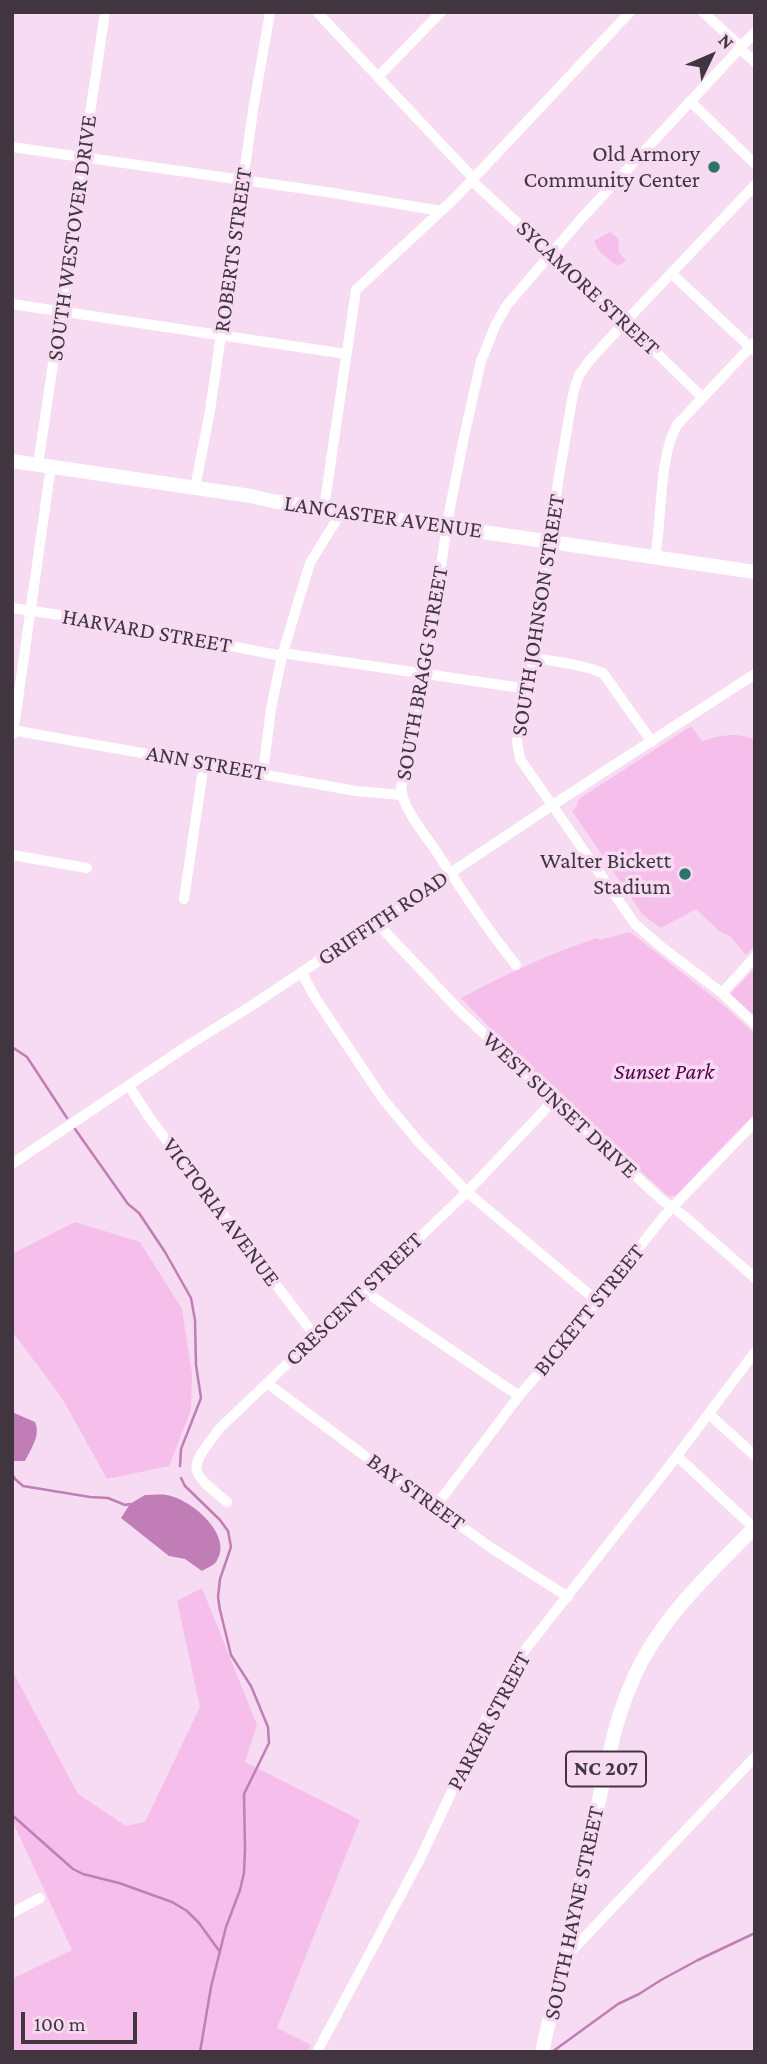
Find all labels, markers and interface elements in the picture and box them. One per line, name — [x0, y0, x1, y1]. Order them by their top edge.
north arrow — [676, 21, 746, 91]
text: N — [714, 29, 739, 53]
street label: SOUTH WESTOVER DRIVE — [41, 113, 103, 363]
place label: Old Armory Community Center — [524, 140, 700, 194]
marker: Old Armory Community Center — [706, 159, 722, 175]
street label: ROBERTS STREET — [208, 166, 258, 334]
street label: SYCAMORE STREET — [511, 215, 665, 361]
street label: LANCASTER AVENUE — [282, 489, 484, 545]
street label: SOUTH JOHNSON STREET — [505, 492, 571, 738]
street label: SOUTH BRAGG STREET — [390, 564, 454, 782]
street label: HARVARD STREET — [60, 603, 234, 659]
street label: ANN STREET — [144, 739, 268, 787]
place label: Walter Bickett Stadium — [540, 847, 671, 901]
street label: GRIFFITH ROAD — [312, 864, 454, 972]
marker: Walter Bickett Stadium — [677, 866, 693, 882]
street label: WEST SUNSET DRIVE — [476, 1026, 644, 1184]
park label: Sunset Park — [614, 1058, 714, 1086]
street label: VICTORIA AVENUE — [156, 1132, 286, 1292]
street label: CRESCENT STREET — [279, 1226, 429, 1372]
street label: BICKETT STREET — [527, 1239, 651, 1381]
street label: BAY STREET — [362, 1447, 470, 1537]
street label: PARKER STREET — [441, 1647, 537, 1795]
road number: NC 207 — [566, 1752, 646, 1786]
street label: SOUTH HAYNE STREET — [538, 1804, 610, 2022]
scale bar — [24, 1997, 140, 2041]
text: 100 m — [34, 2012, 86, 2036]

